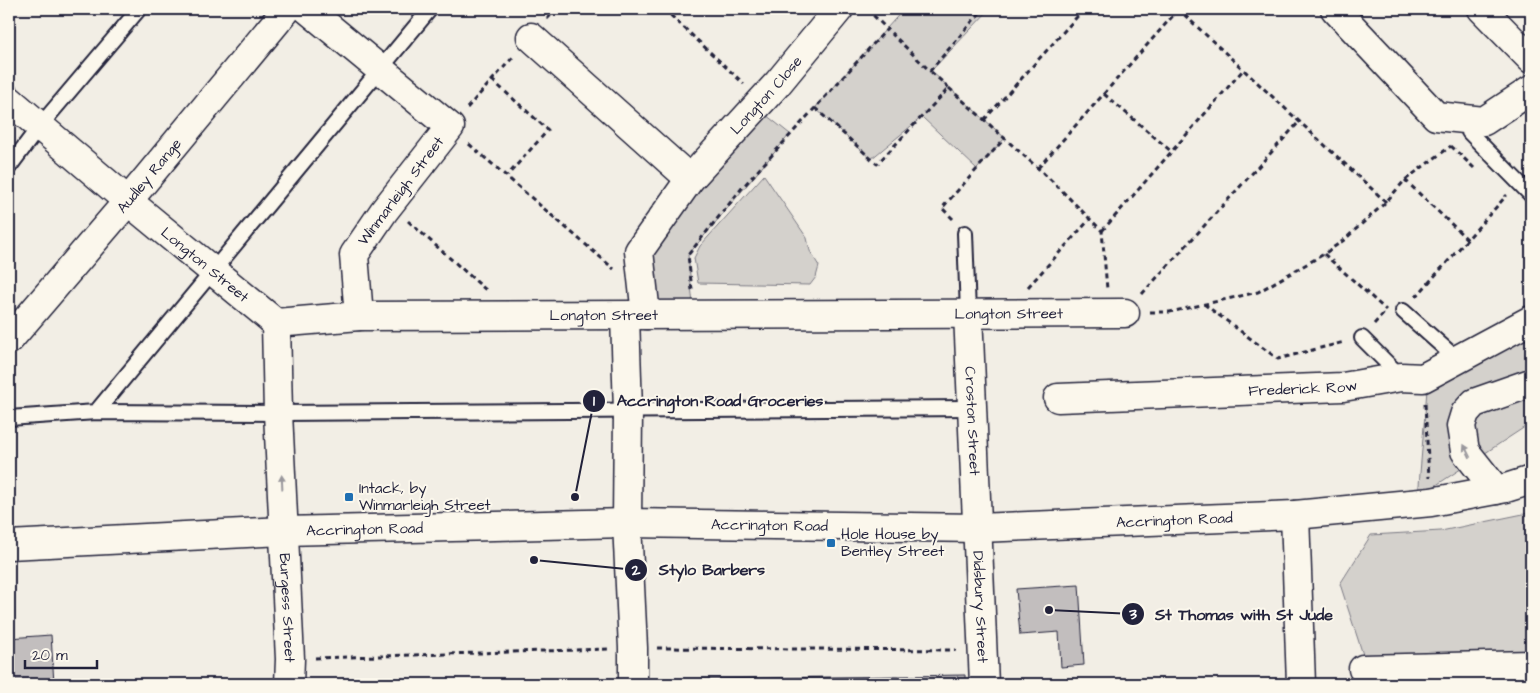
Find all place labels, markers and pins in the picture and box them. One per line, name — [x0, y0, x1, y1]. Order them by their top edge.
callout: Accrington Road Groceries — [582, 385, 834, 416]
place label: Intack, by Winmarleigh Street — [359, 478, 491, 517]
marker: Intack, by Winmarleigh Street — [343, 491, 355, 503]
place label: Hole House by Bentley Street — [841, 524, 944, 563]
marker: Hole House by Bentley Street — [825, 537, 837, 549]
callout: Stylo Barbers — [624, 554, 775, 585]
callout: St Thomas with St Jude — [1121, 599, 1343, 630]

